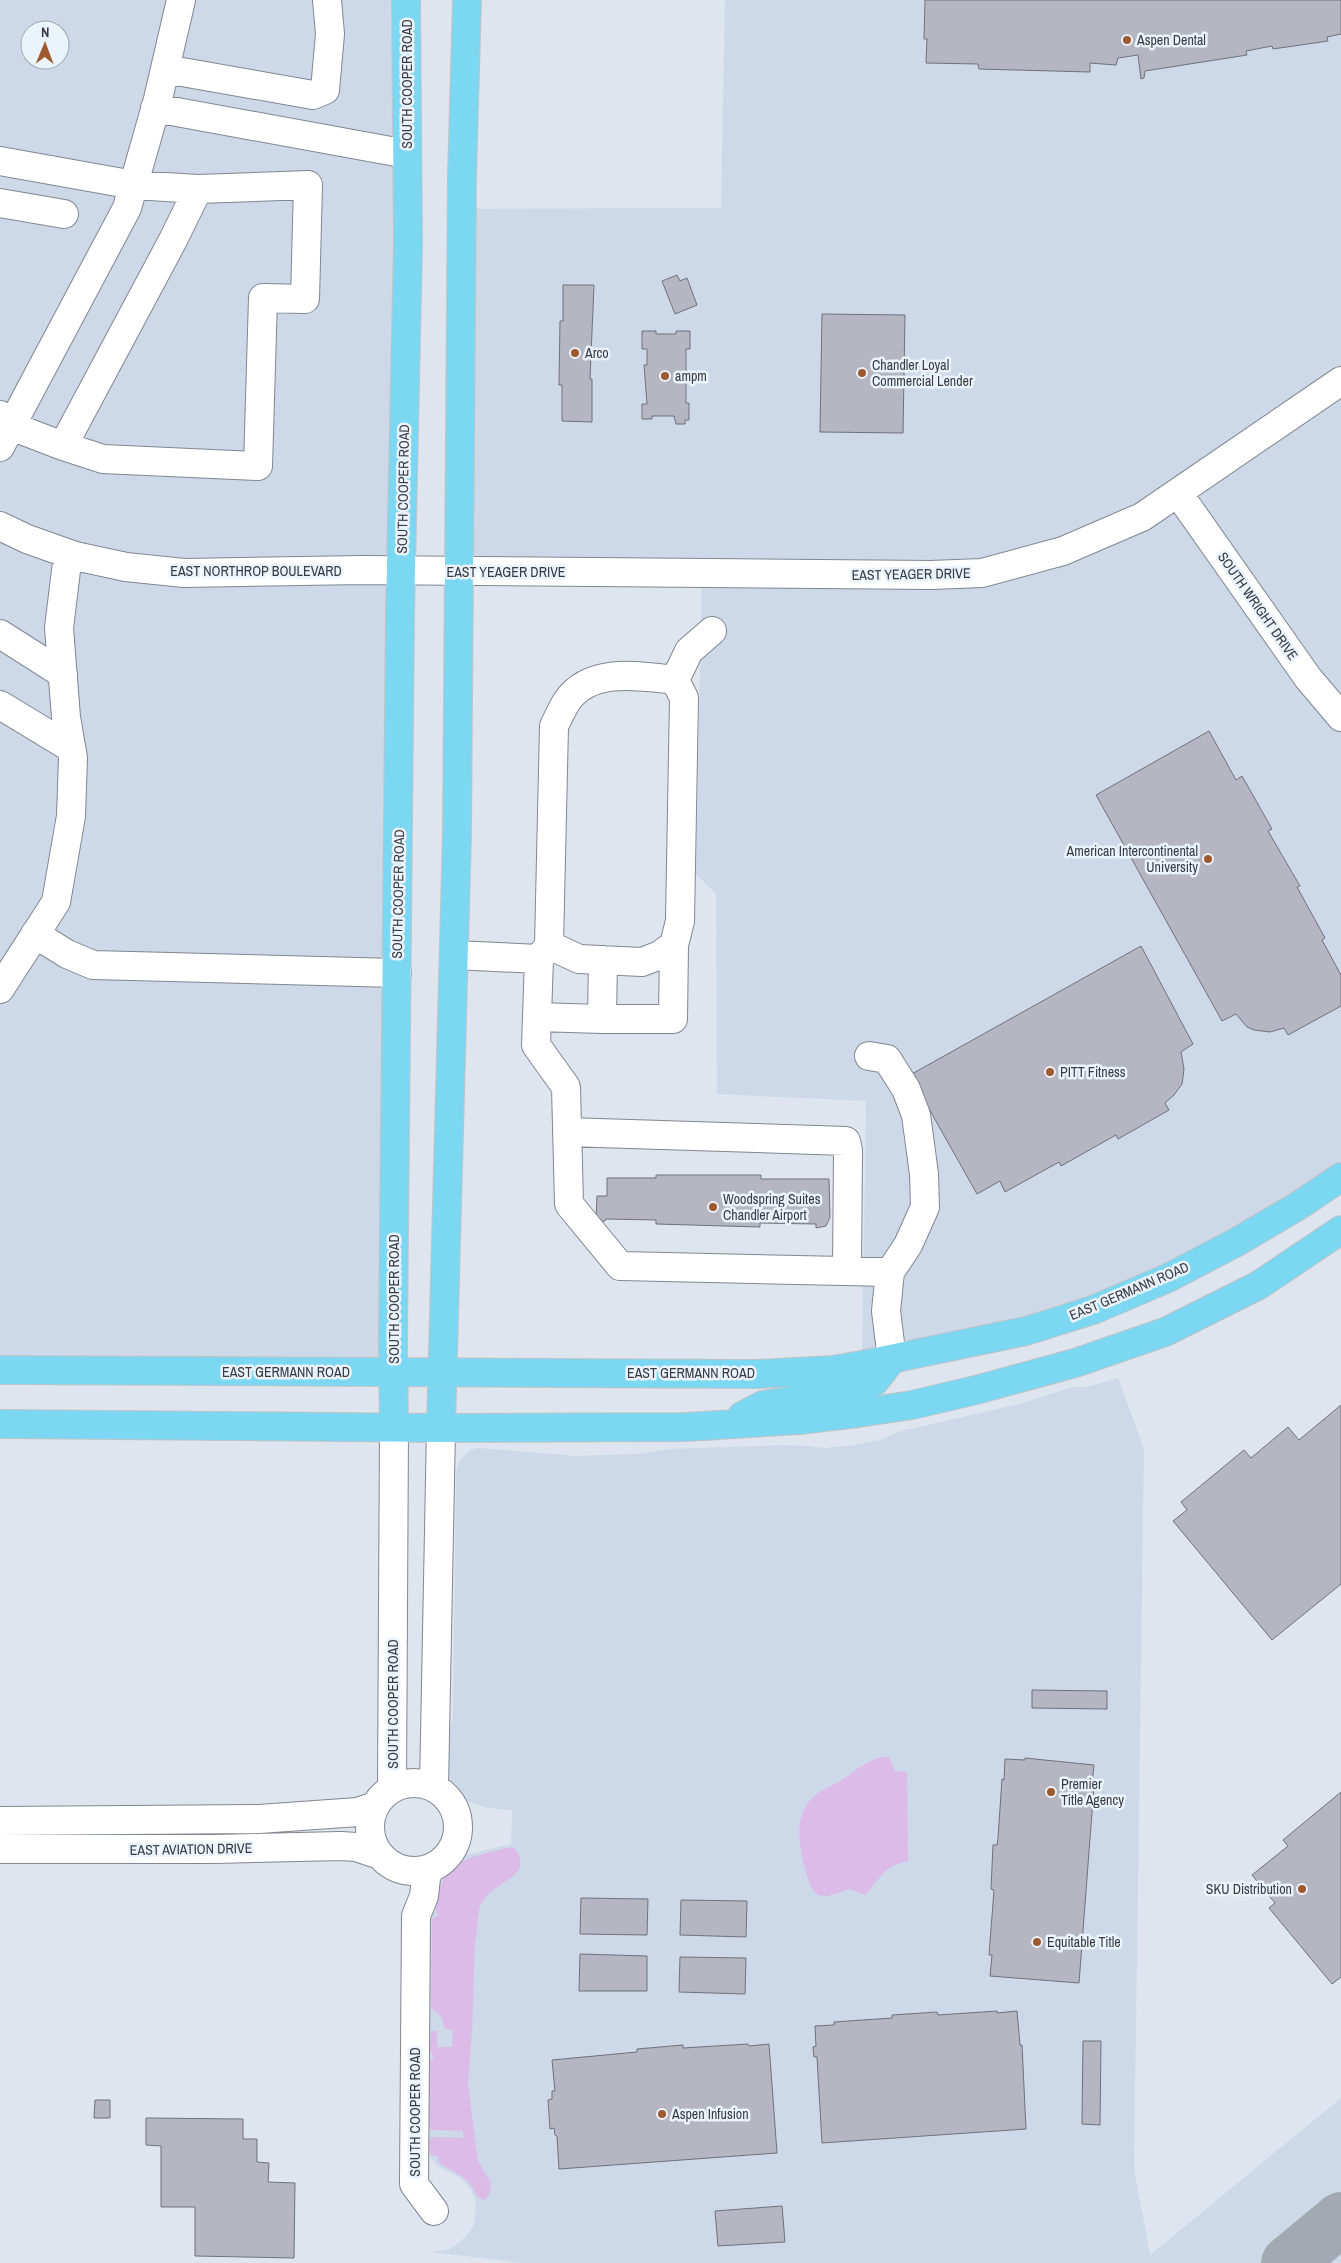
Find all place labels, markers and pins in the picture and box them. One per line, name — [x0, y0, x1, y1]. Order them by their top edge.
place label: Aspen Dental — [1136, 31, 1206, 49]
marker: Aspen Dental — [1121, 34, 1133, 46]
place label: Arco — [584, 344, 609, 362]
marker: Arco — [569, 347, 581, 359]
place label: Chandler Loyal Commercial Lender — [872, 356, 973, 390]
place label: ampm — [675, 367, 707, 385]
marker: Chandler Loyal Commercial Lender — [856, 367, 868, 379]
marker: ampm — [659, 370, 671, 382]
place label: American Intercontinental University — [1066, 842, 1198, 876]
marker: American Intercontinental University — [1202, 853, 1214, 865]
place label: PITT Fitness — [1060, 1063, 1126, 1081]
marker: PITT Fitness — [1044, 1066, 1056, 1078]
place label: Woodspring Suites Chandler Airport — [723, 1190, 821, 1224]
marker: Woodspring Suites Chandler Airport — [707, 1201, 719, 1213]
place label: Premier Title Agency — [1061, 1775, 1124, 1809]
marker: Premier Title Agency — [1045, 1786, 1057, 1798]
place label: SKU Distribution — [1206, 1880, 1292, 1898]
marker: SKU Distribution — [1296, 1883, 1308, 1895]
place label: Equitable Title — [1047, 1933, 1121, 1951]
marker: Equitable Title — [1031, 1936, 1043, 1948]
place label: Aspen Infusion — [671, 2105, 749, 2123]
marker: Aspen Infusion — [656, 2108, 668, 2120]

